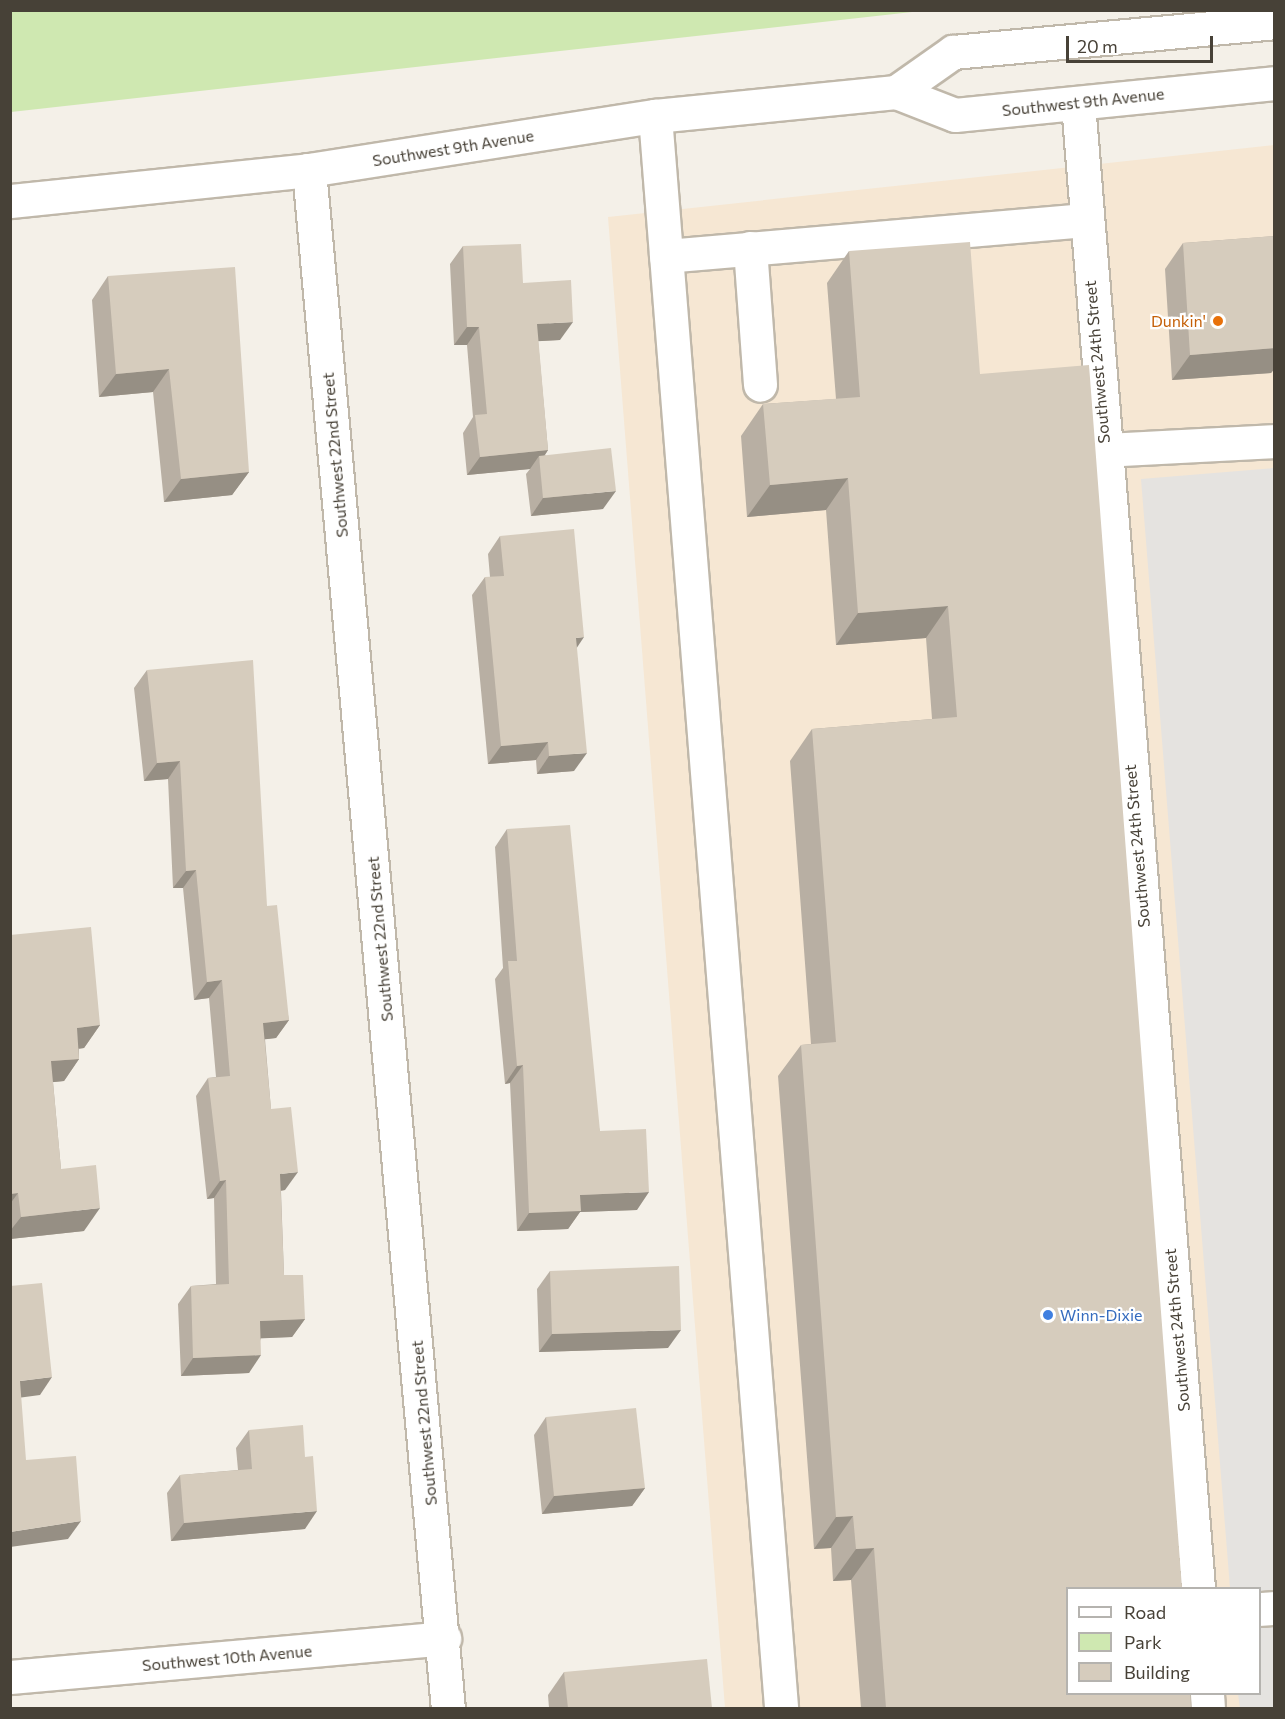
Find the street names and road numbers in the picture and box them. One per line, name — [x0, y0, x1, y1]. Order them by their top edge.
street label: Southwest 9th Avenue — [1001, 84, 1165, 120]
street label: Southwest 9th Avenue — [371, 126, 535, 170]
street label: Southwest 24th Street — [1080, 280, 1114, 444]
street label: Southwest 22nd Street — [318, 372, 352, 538]
street label: Southwest 24th Street — [1120, 764, 1154, 928]
street label: Southwest 22nd Street — [363, 856, 397, 1022]
street label: Southwest 24th Street — [1160, 1248, 1194, 1412]
street label: Southwest 22nd Street — [407, 1340, 441, 1506]
street label: Southwest 10th Avenue — [141, 1641, 313, 1675]

